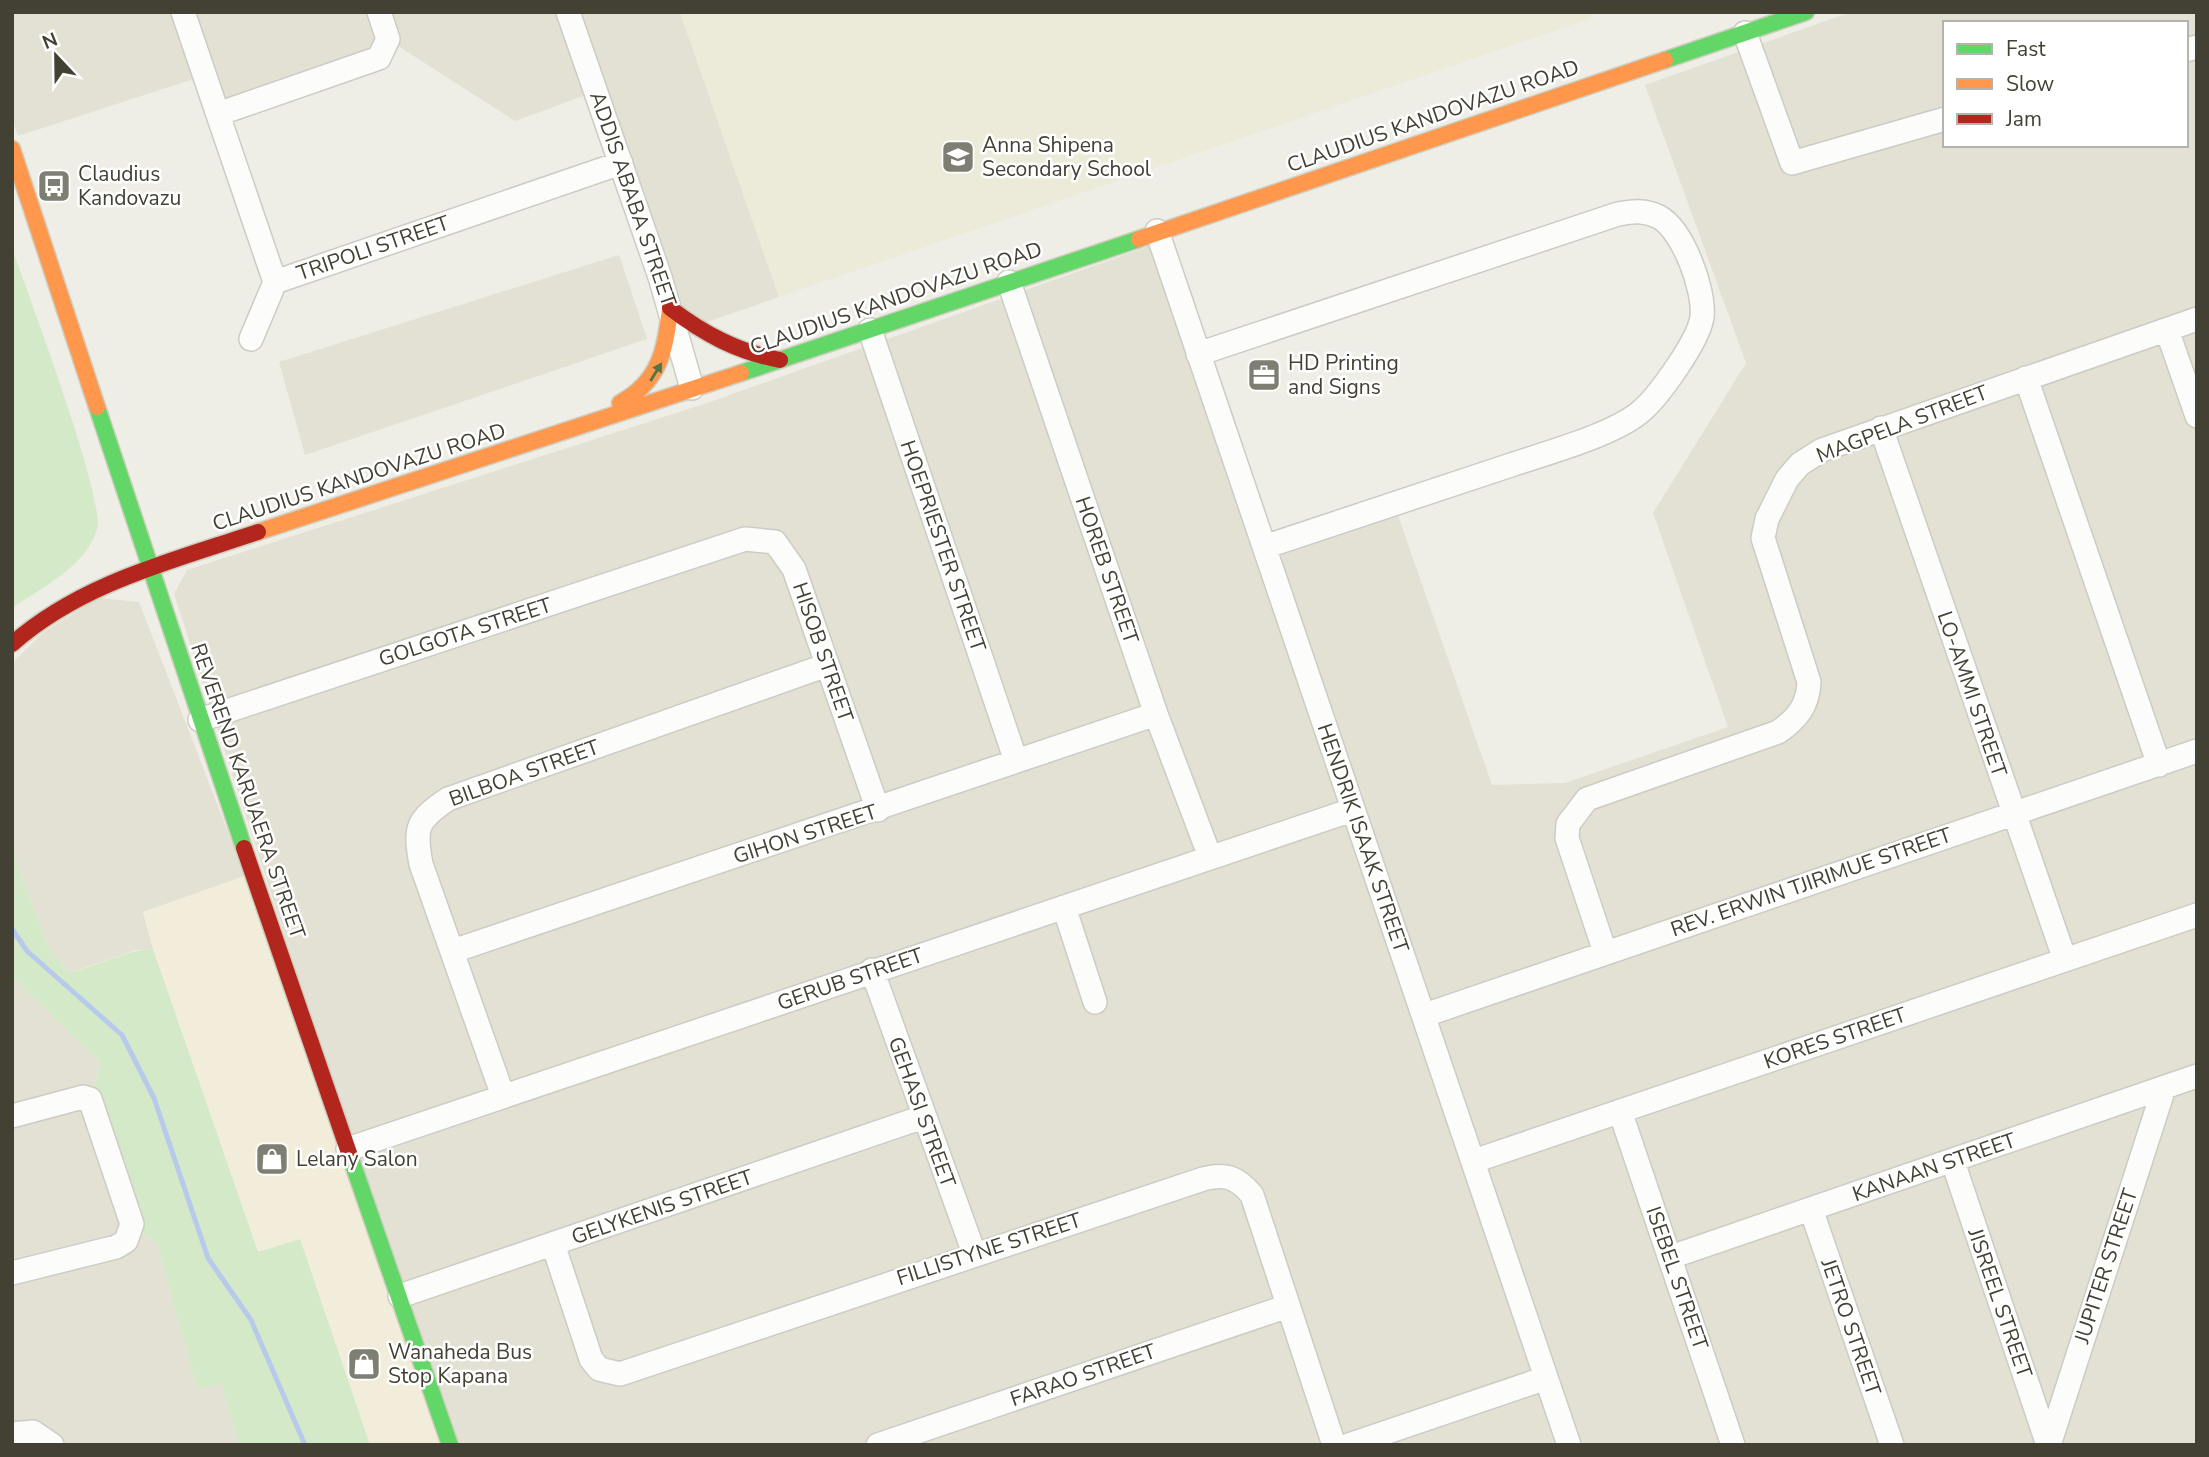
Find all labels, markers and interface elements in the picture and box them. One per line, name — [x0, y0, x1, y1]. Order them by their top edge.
north arrow — [21, 21, 91, 91]
legend — [1943, 21, 2188, 147]
text: N — [39, 26, 61, 56]
text: Fast — [2006, 35, 2046, 63]
street label: CLAUDIUS KANDOVAZU ROAD — [1283, 53, 1583, 179]
text: Slow — [2006, 70, 2055, 98]
street label: ADDIS ABABA STREET — [583, 88, 683, 311]
text: Jam — [2005, 105, 2042, 133]
place label: Anna Shipena Secondary School — [982, 131, 1152, 183]
school or university icon: Anna Shipena Secondary School — [939, 138, 977, 176]
place label: Claudius Kandovazu — [78, 160, 181, 212]
bus stop icon: Claudius Kandovazu — [35, 167, 73, 205]
street label: TRIPOLI STREET — [293, 209, 453, 287]
street label: CLAUDIUS KANDOVAZU ROAD — [746, 235, 1046, 361]
place label: HD Printing and Signs — [1288, 349, 1399, 401]
office icon: HD Printing and Signs — [1245, 356, 1283, 394]
one-way arrow — [650, 362, 663, 381]
street label: MAGPELA STREET — [1812, 378, 1992, 470]
street label: CLAUDIUS KANDOVAZU ROAD — [209, 416, 509, 538]
street label: HOEPRIESTER STREET — [894, 436, 993, 656]
street label: HOREB STREET — [1069, 493, 1145, 648]
street label: HISOB STREET — [786, 578, 860, 726]
street label: GOLGOTA STREET — [375, 591, 555, 673]
street label: LO-AMMI STREET — [1931, 607, 2014, 781]
street label: REVEREND KARUAERA STREET — [184, 639, 312, 943]
street label: HENDRIK ISAAK STREET — [1311, 720, 1416, 957]
street label: BILBOA STREET — [445, 733, 603, 813]
street label: GIHON STREET — [729, 797, 881, 870]
street label: REV. ERWIN TJIRIMUE STREET — [1667, 821, 1955, 943]
street label: GERUB STREET — [773, 941, 927, 1017]
street label: KORES STREET — [1760, 1000, 1910, 1076]
street label: GEHASI STREET — [882, 1033, 962, 1192]
street label: KANAAN STREET — [1849, 1126, 2020, 1208]
shop icon: Lelany Salon — [253, 1140, 291, 1178]
place label: Lelany Salon — [296, 1145, 418, 1173]
street label: GELYKENIS STREET — [568, 1163, 757, 1251]
street label: JUPITER STREET — [2067, 1185, 2144, 1348]
street label: ISEBEL STREET — [1639, 1203, 1715, 1354]
street label: FILLISTYNE STREET — [893, 1206, 1085, 1292]
street label: JISREEL STREET — [1961, 1223, 2039, 1382]
street label: JETRO STREET — [1814, 1254, 1888, 1400]
street label: FARAO STREET — [1007, 1337, 1160, 1413]
place label: Wanaheda Bus Stop Kapana — [388, 1338, 532, 1390]
shop icon: Wanaheda Bus Stop Kapana — [345, 1345, 383, 1383]

